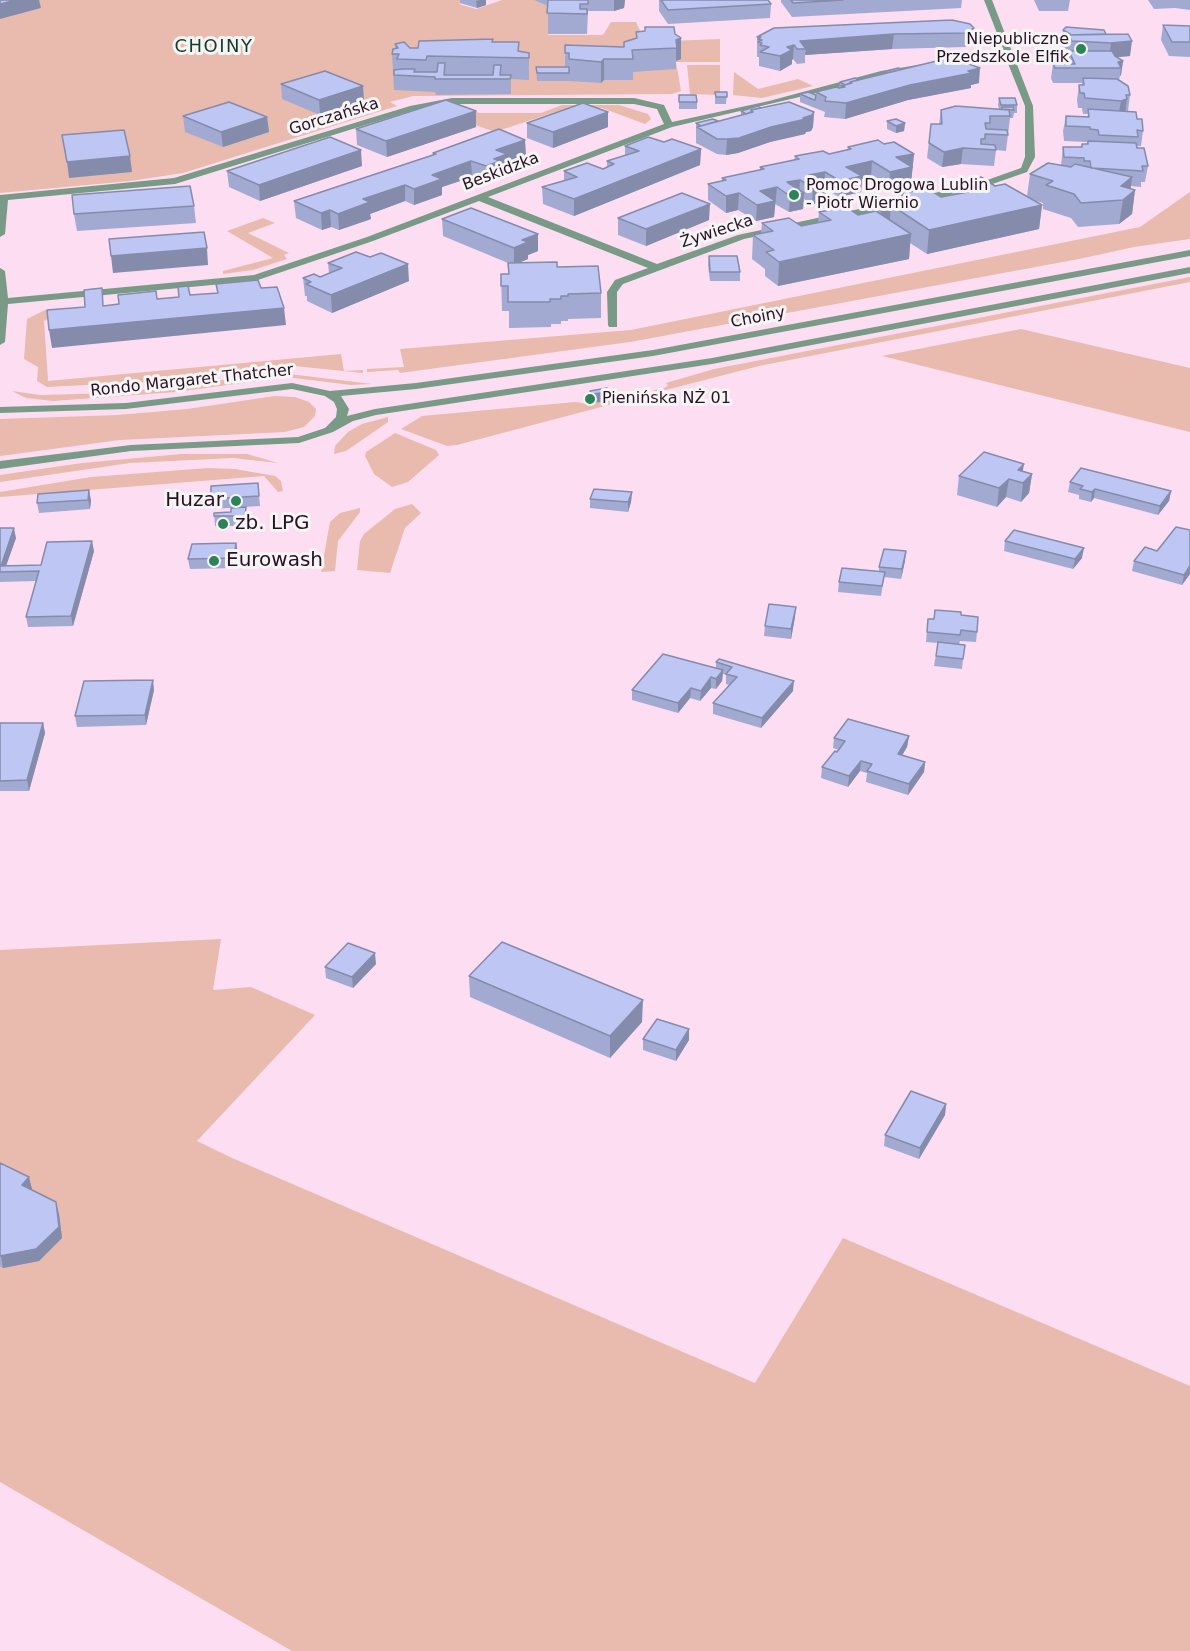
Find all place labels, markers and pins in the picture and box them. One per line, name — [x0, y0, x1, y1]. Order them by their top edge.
place label: Niepubliczne Przedszkole Elfik — [936, 30, 1069, 68]
marker: Niepubliczne Przedszkole Elfik — [1074, 42, 1088, 56]
place label: Pomoc Drogowa Lublin - Piotr Wiernio — [806, 176, 988, 214]
marker: Pomoc Drogowa Lublin - Piotr Wiernio — [787, 188, 801, 202]
place label: Pienińska NŻ 01 — [602, 389, 731, 409]
marker: Pienińska NŻ 01 — [583, 392, 597, 406]
place label: Huzar — [165, 489, 224, 513]
marker: Huzar — [229, 494, 243, 508]
place label: zb. LPG — [235, 512, 310, 536]
marker: zb. LPG — [216, 517, 230, 531]
place label: Eurowash — [226, 549, 323, 573]
marker: Eurowash — [207, 554, 221, 568]

